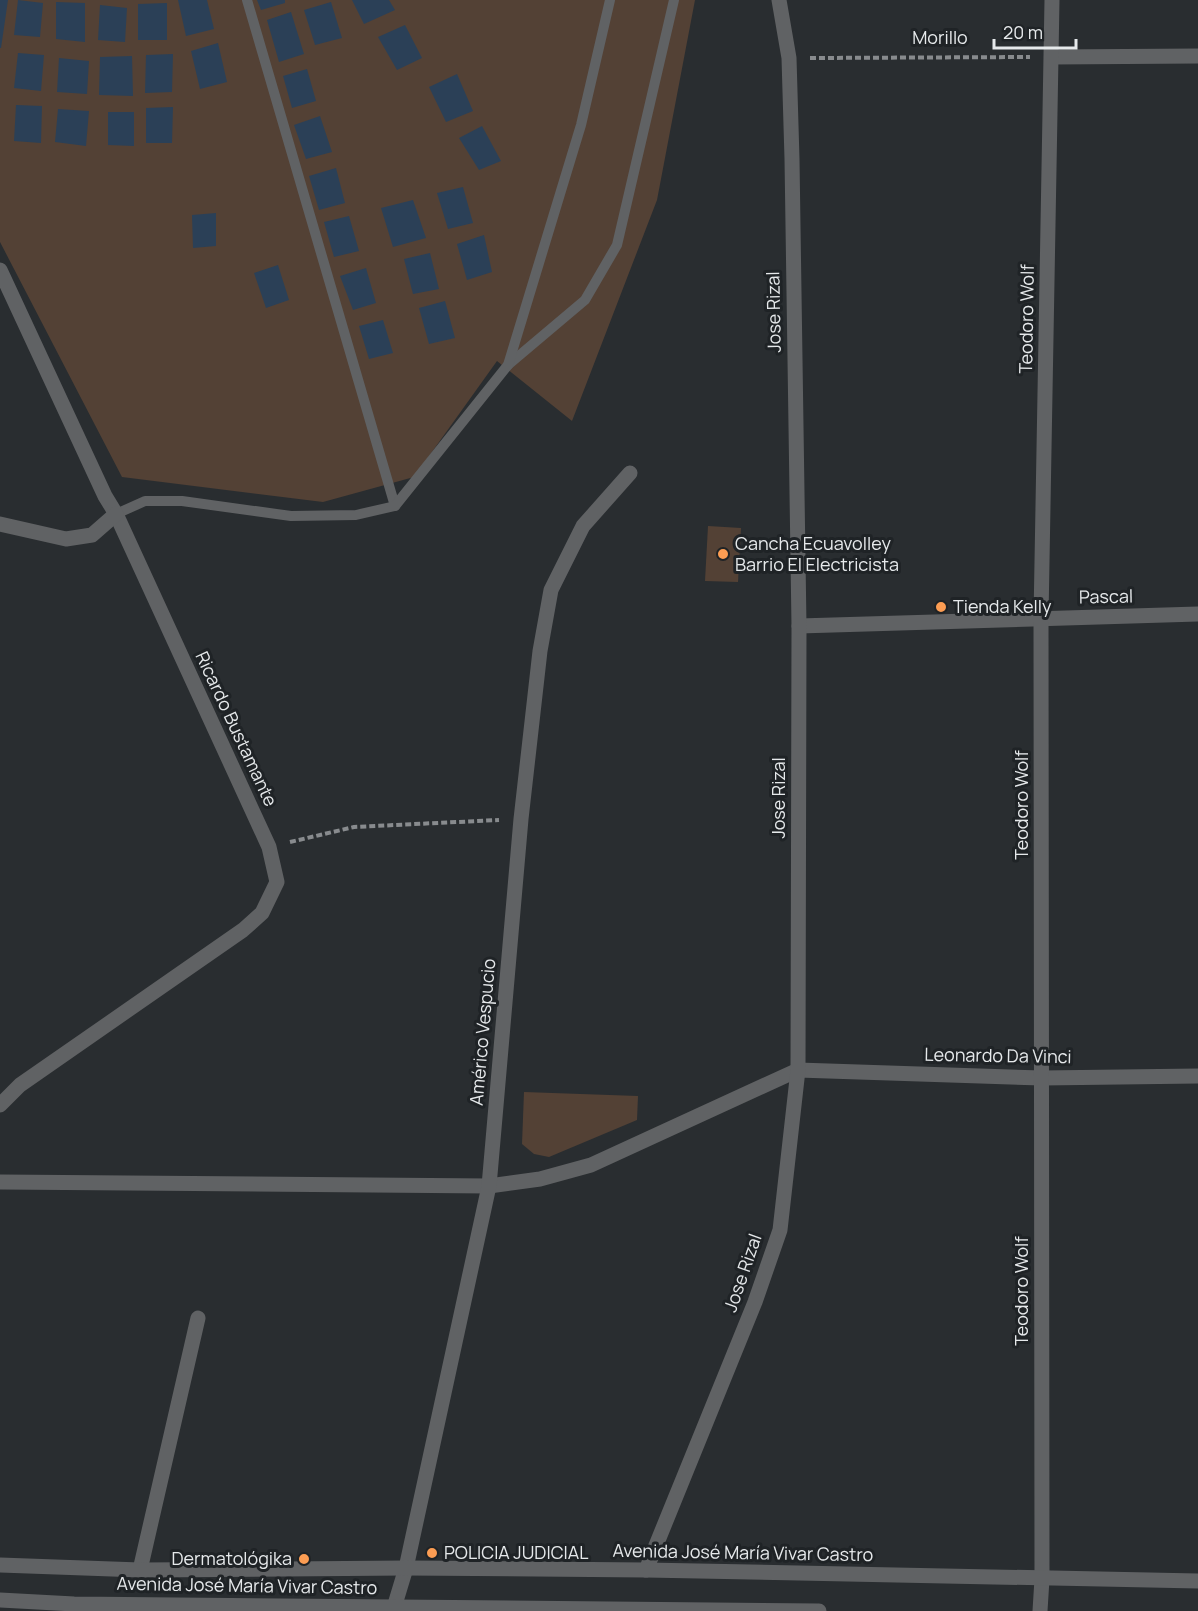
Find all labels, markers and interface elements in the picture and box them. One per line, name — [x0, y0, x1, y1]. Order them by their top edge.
scale bar — [994, 12, 1076, 50]
text: 20 m — [1003, 20, 1043, 44]
street label: Morillo — [912, 25, 968, 49]
street label: Teodoro Wolf — [1013, 264, 1039, 374]
street label: Jose Rizal — [760, 271, 786, 353]
place label: Cancha Ecuavolley Barrio El Electricista — [735, 531, 899, 576]
marker: Cancha Ecuavolley Barrio El Electricista — [716, 547, 730, 561]
street label: Pascal — [1079, 584, 1133, 608]
place label: Tienda Kelly — [953, 594, 1052, 618]
marker: Tienda Kelly — [934, 600, 948, 614]
street label: Ricardo Bustamante — [190, 647, 283, 810]
street label: Teodoro Wolf — [1009, 750, 1033, 860]
street label: Jose Rizal — [766, 757, 790, 839]
street label: Américo Vespucio — [464, 957, 500, 1106]
street label: Leonardo Da Vinci — [924, 1042, 1072, 1068]
street label: Jose Rizal — [717, 1230, 767, 1315]
street label: Teodoro Wolf — [1009, 1236, 1033, 1346]
street label: Avenida José María Vivar Castro — [612, 1538, 874, 1566]
place label: POLICIA JUDICIAL — [444, 1540, 588, 1564]
place label: Dermatológika — [172, 1546, 292, 1570]
marker: POLICIA JUDICIAL — [425, 1546, 439, 1560]
marker: Dermatológika — [297, 1552, 311, 1566]
street label: Avenida José María Vivar Castro — [116, 1571, 378, 1599]

